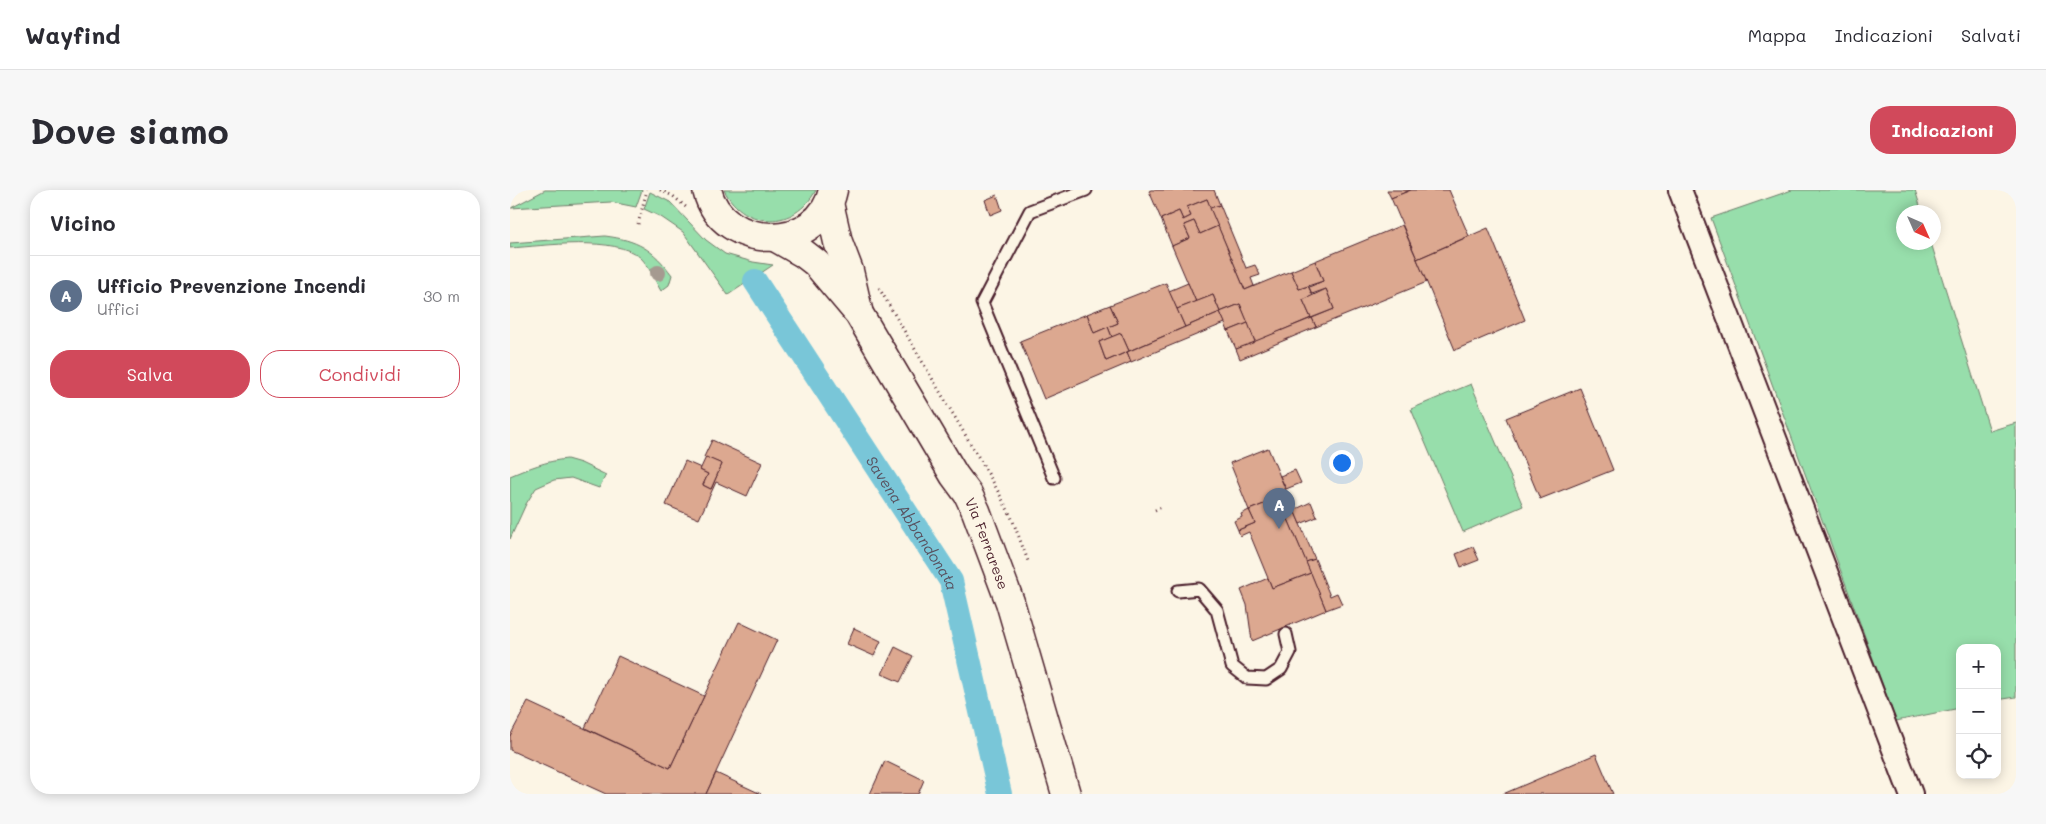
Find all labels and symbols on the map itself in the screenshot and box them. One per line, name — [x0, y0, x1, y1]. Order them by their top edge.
north arrow — [1896, 205, 1941, 250]
your location — [1329, 450, 1355, 476]
water label: Savena Abbandonata — [862, 452, 963, 592]
pin: A — [1263, 488, 1295, 529]
street label: Via Ferrarese — [961, 494, 1014, 592]

